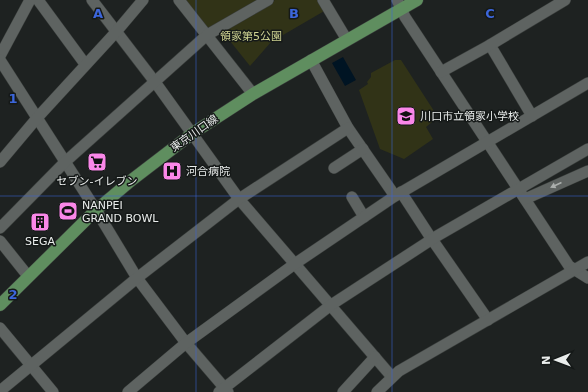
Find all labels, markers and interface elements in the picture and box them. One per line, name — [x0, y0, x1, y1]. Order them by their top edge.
text: A — [93, 6, 103, 21]
text: B — [289, 6, 299, 21]
text: C — [485, 6, 495, 21]
park label: 領家第5公園 — [220, 30, 282, 43]
text: 1 — [8, 91, 18, 106]
school or university icon: 川口市立領家小学校 — [395, 105, 417, 127]
place label: 川口市立領家小学校 — [420, 110, 519, 123]
street label: 東京川口線 — [168, 112, 221, 155]
supermarket icon: セブン-イレブン — [86, 151, 108, 173]
hospital icon: 河合病院 — [161, 160, 183, 182]
place label: 河合病院 — [186, 165, 230, 178]
place label: セブン-イレブン — [57, 175, 137, 188]
one-way arrow — [550, 183, 562, 189]
place label: NANPEI GRAND BOWL — [82, 199, 159, 225]
sports icon: NANPEI GRAND BOWL — [57, 200, 79, 222]
building icon: SEGA — [29, 211, 51, 233]
place label: SEGA — [25, 235, 55, 248]
text: 2 — [8, 287, 18, 302]
north arrow — [536, 340, 576, 380]
text: N — [540, 355, 553, 365]

